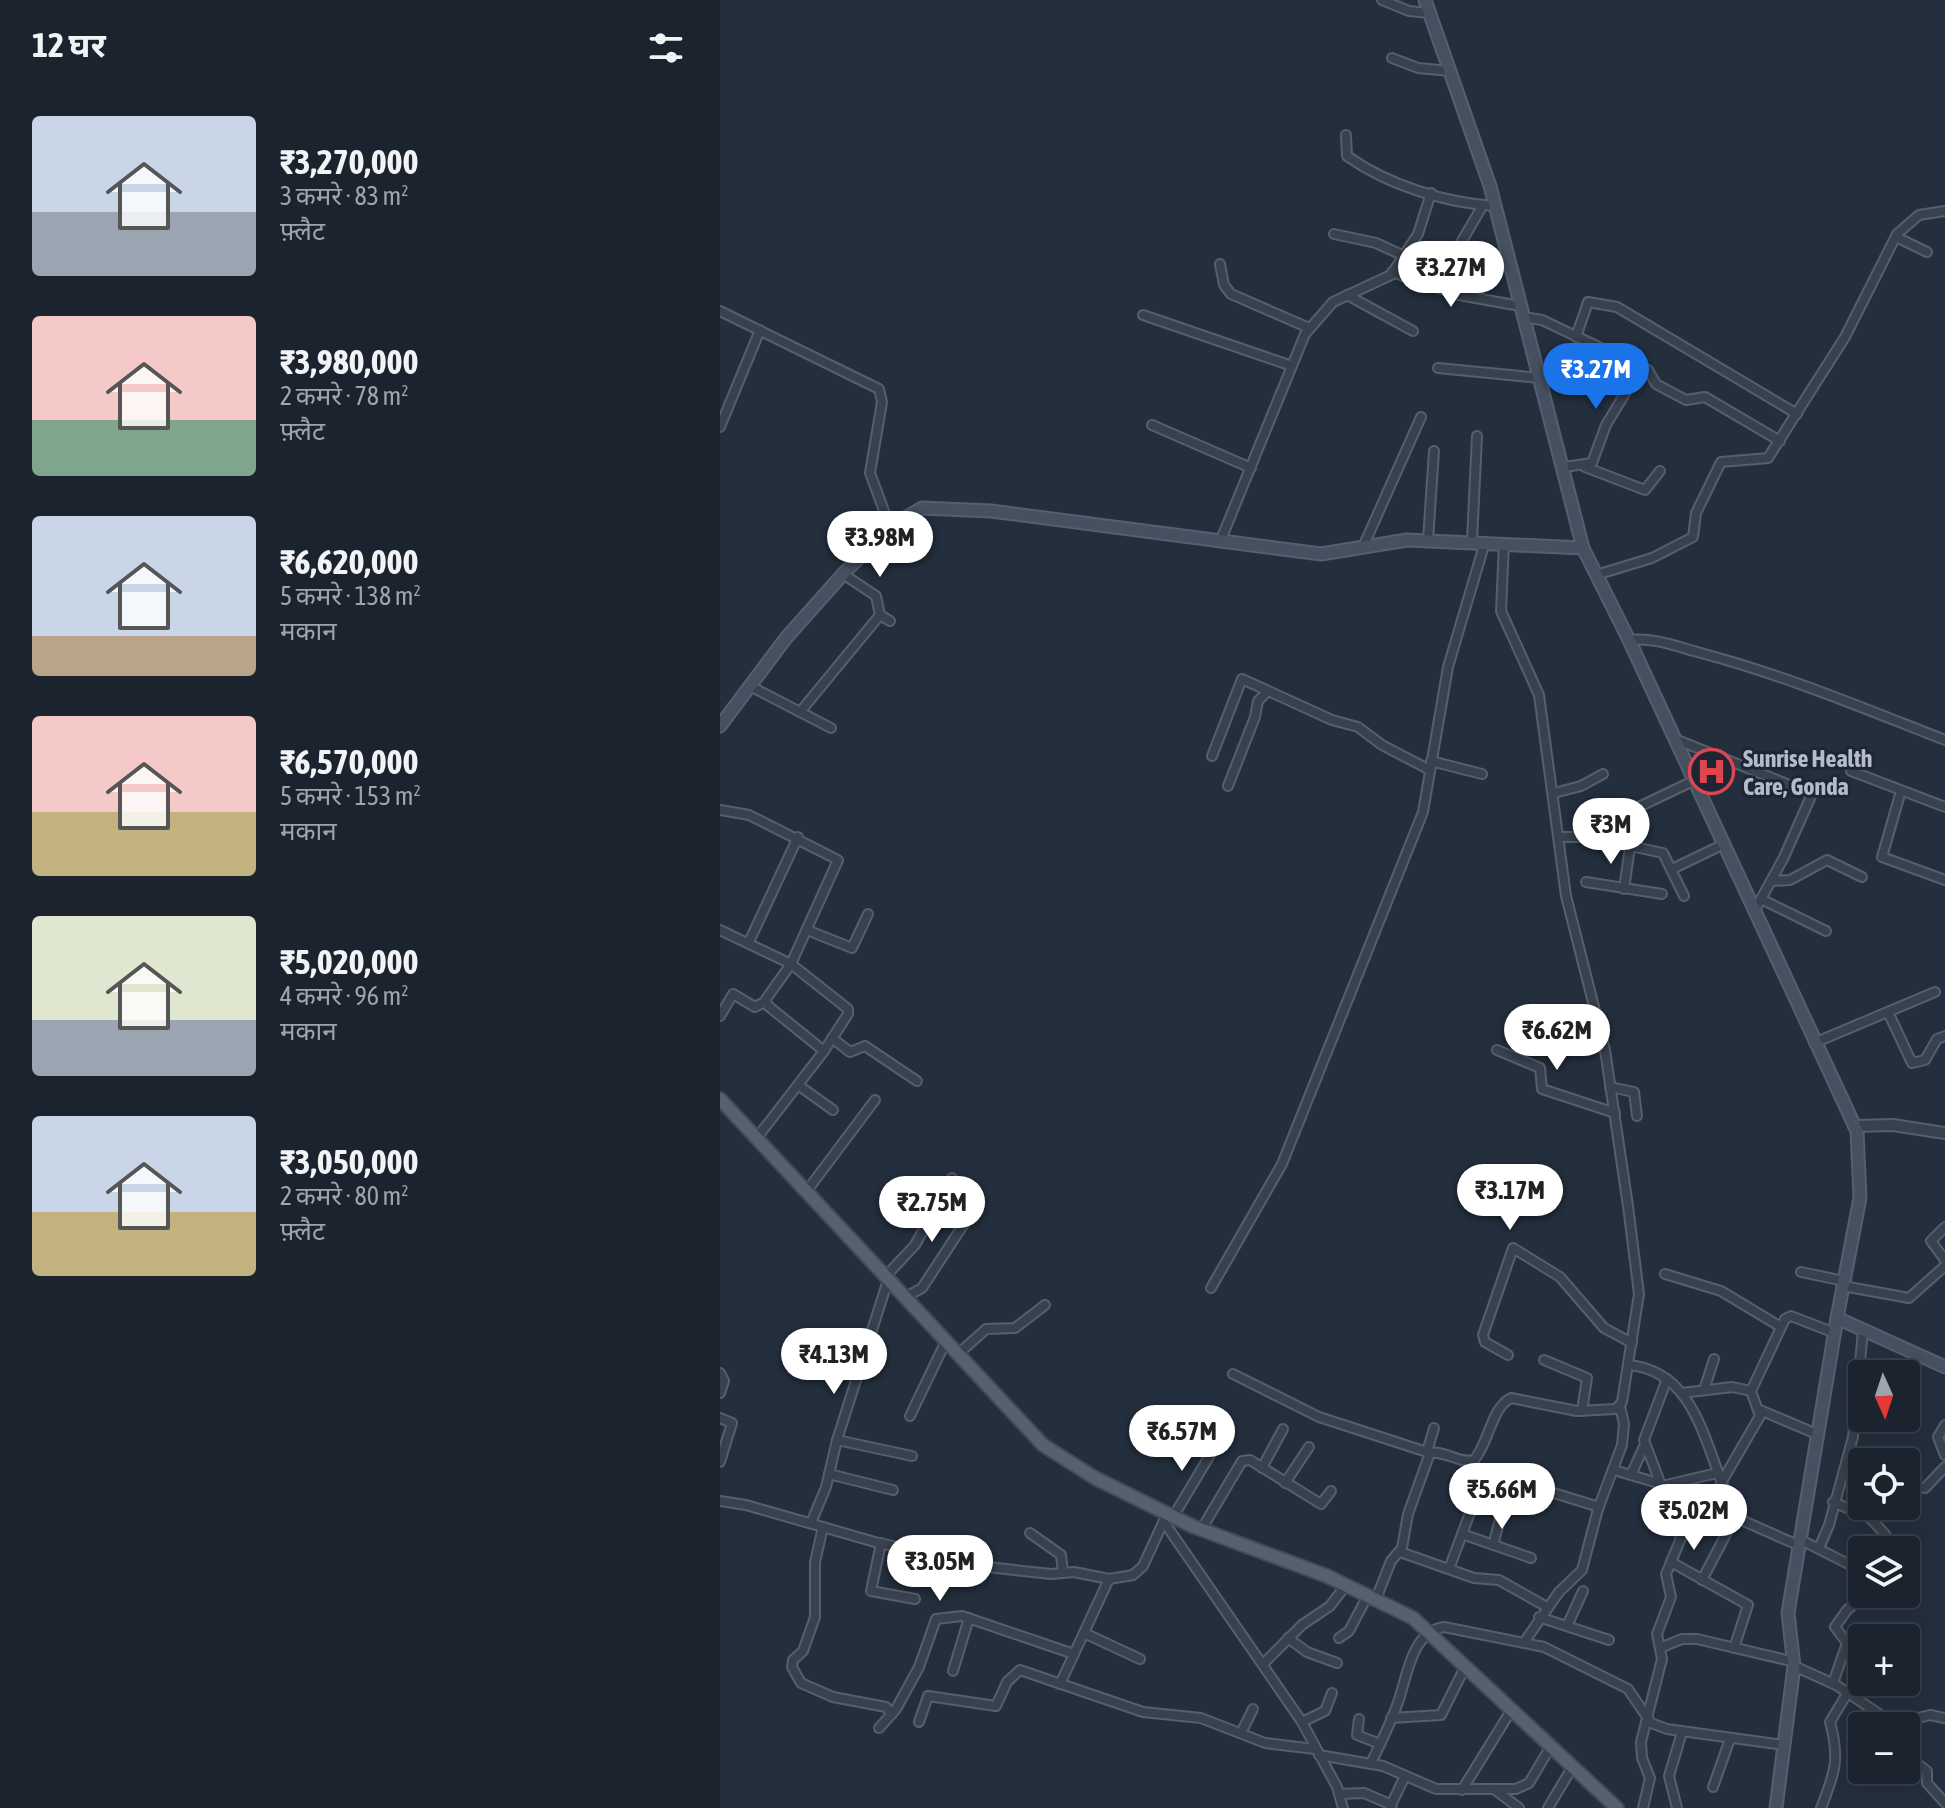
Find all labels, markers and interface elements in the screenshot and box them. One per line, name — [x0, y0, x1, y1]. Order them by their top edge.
text: 12 घर — [32, 25, 106, 64]
icon: filters — [644, 26, 688, 70]
text: ₹3,270,000 — [280, 142, 419, 181]
icon: home — [96, 148, 192, 244]
text: 3 कमरे · 83 m² — [280, 181, 409, 211]
text: फ़्लैट — [280, 216, 325, 246]
pin: ₹3.27M — [1386, 241, 1516, 309]
text: ₹3.27M — [1416, 252, 1486, 282]
text: ₹3,980,000 — [280, 342, 419, 381]
pin: ₹3.27M — [1531, 343, 1661, 411]
icon: home — [96, 348, 192, 444]
text: ₹3.27M — [1561, 354, 1631, 384]
text: 2 कमरे · 78 m² — [280, 381, 409, 411]
text: फ़्लैट — [280, 416, 325, 446]
pin: ₹3.98M — [815, 511, 945, 579]
text: ₹3.98M — [845, 522, 915, 552]
text: ₹6,620,000 — [280, 542, 419, 581]
icon: home — [96, 548, 192, 644]
text: 5 कमरे · 138 m² — [280, 581, 421, 611]
text: मकान — [280, 616, 337, 646]
text: ₹6,570,000 — [280, 742, 419, 781]
place label: Sunrise Health Care, Gonda — [1743, 745, 1872, 800]
icon: home — [96, 748, 192, 844]
hospital icon: Sunrise Health Care, Gonda — [1688, 748, 1736, 796]
text: 5 कमरे · 153 m² — [280, 781, 421, 811]
pin: ₹3M — [1572, 798, 1650, 866]
text: ₹3M — [1591, 809, 1631, 839]
text: मकान — [280, 816, 337, 846]
text: ₹5,020,000 — [280, 942, 419, 981]
icon: home — [96, 948, 192, 1044]
text: 4 कमरे · 96 m² — [280, 981, 409, 1011]
pin: ₹6.62M — [1492, 1004, 1622, 1072]
text: ₹6.62M — [1522, 1015, 1592, 1045]
text: मकान — [280, 1016, 337, 1046]
text: ₹3,050,000 — [280, 1142, 419, 1181]
icon: home — [96, 1148, 192, 1244]
pin: ₹3.17M — [1445, 1164, 1575, 1232]
text: ₹3.17M — [1475, 1175, 1545, 1205]
pin: ₹2.75M — [867, 1176, 997, 1244]
text: 2 कमरे · 80 m² — [280, 1181, 409, 1211]
text: ₹2.75M — [897, 1187, 967, 1217]
text: फ़्लैट — [280, 1216, 325, 1246]
pin: ₹4.13M — [769, 1328, 899, 1396]
text: ₹4.13M — [799, 1339, 869, 1369]
north arrow — [1848, 1360, 1920, 1432]
map controls — [1848, 1360, 1920, 1784]
pin: ₹6.57M — [1117, 1405, 1247, 1473]
text: ₹6.57M — [1147, 1416, 1217, 1446]
button: locate — [1848, 1448, 1920, 1520]
pin: ₹5.66M — [1437, 1463, 1567, 1531]
text: ₹5.66M — [1467, 1474, 1537, 1504]
pin: ₹5.02M — [1629, 1484, 1759, 1552]
text: ₹5.02M — [1659, 1495, 1729, 1525]
pin: ₹3.05M — [875, 1535, 1005, 1603]
button: layers — [1848, 1536, 1920, 1608]
text: ₹3.05M — [905, 1546, 975, 1576]
button: + — [1848, 1624, 1920, 1696]
button: − — [1848, 1712, 1920, 1784]

